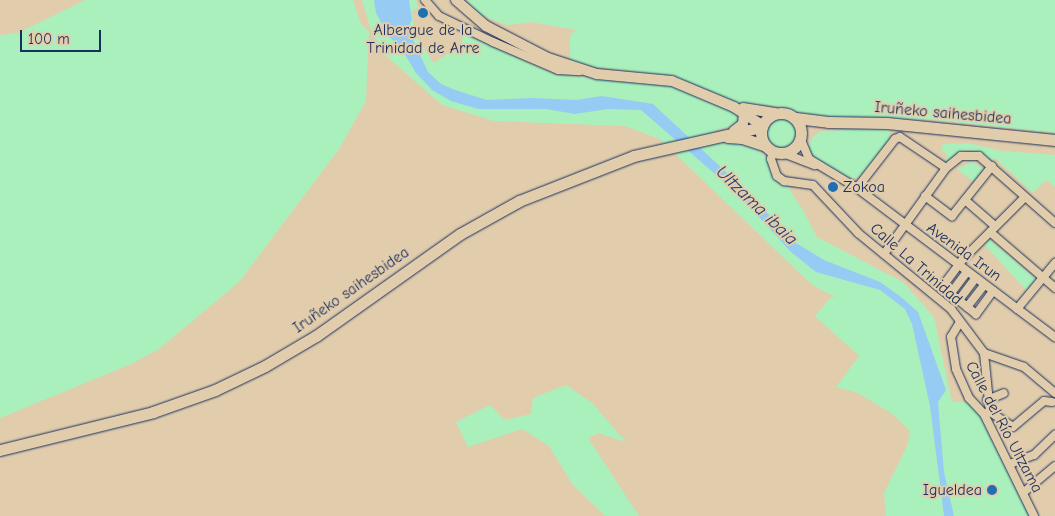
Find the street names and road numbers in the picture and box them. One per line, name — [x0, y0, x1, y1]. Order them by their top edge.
street label: Iruñeko saihesbidea — [874, 97, 1012, 129]
street label: Avenida Irun — [923, 218, 1005, 286]
street label: Calle La Trinidad — [866, 219, 966, 309]
street label: Iruñeko saihesbidea — [289, 243, 413, 337]
street label: Calle del Río Ultzama — [961, 358, 1047, 496]

